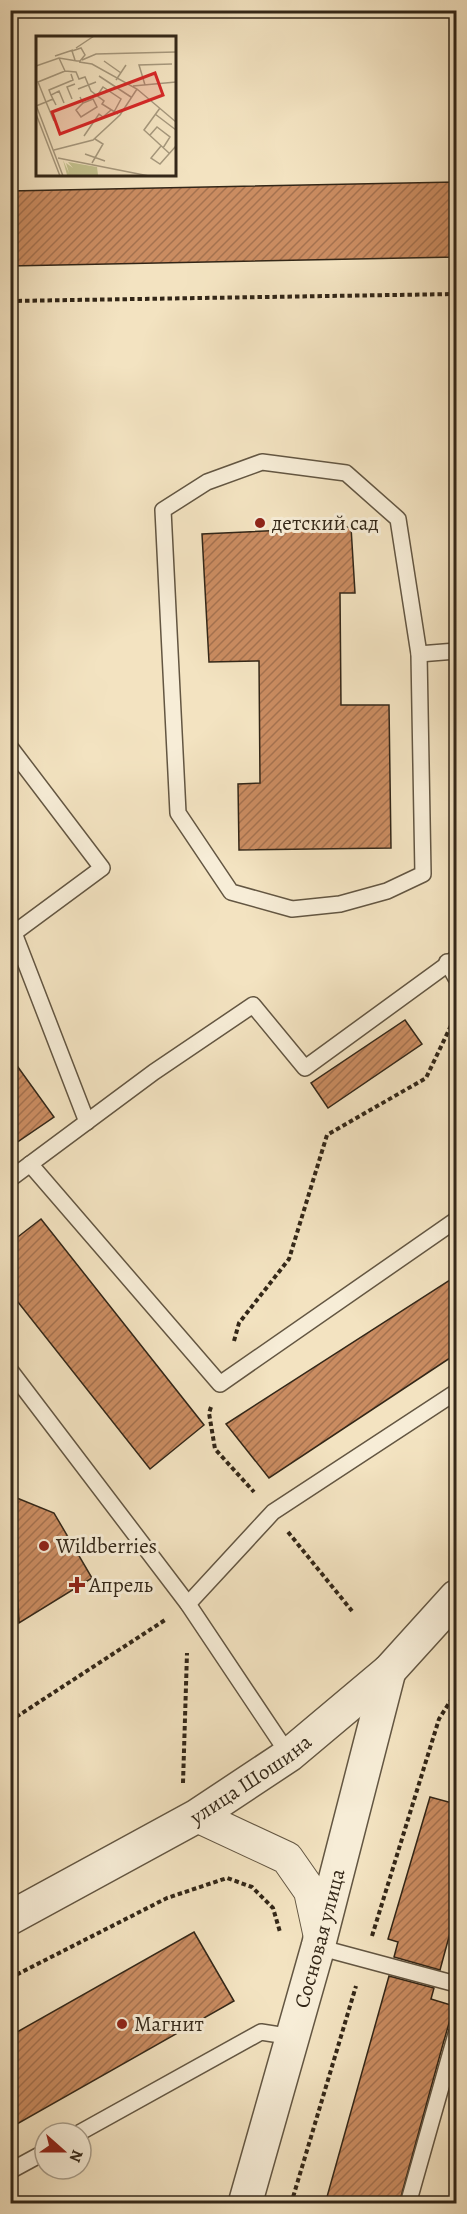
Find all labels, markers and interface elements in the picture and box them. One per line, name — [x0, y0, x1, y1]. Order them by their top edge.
inset map — [36, 36, 176, 176]
place label: детский сад — [271, 509, 379, 537]
marker: детский сад — [253, 516, 267, 530]
place label: Wildberries — [55, 1532, 157, 1560]
marker: Wildberries — [37, 1539, 51, 1553]
place label: Апрель — [88, 1571, 153, 1599]
marker: Апрель — [70, 1578, 84, 1592]
street label: улица Шошина — [184, 1728, 318, 1832]
street label: Сосновая улица — [287, 1865, 352, 2011]
place label: Магнит — [134, 2010, 204, 2038]
marker: Магнит — [115, 2017, 129, 2031]
north arrow — [33, 2121, 93, 2181]
text: N — [64, 2147, 88, 2166]

